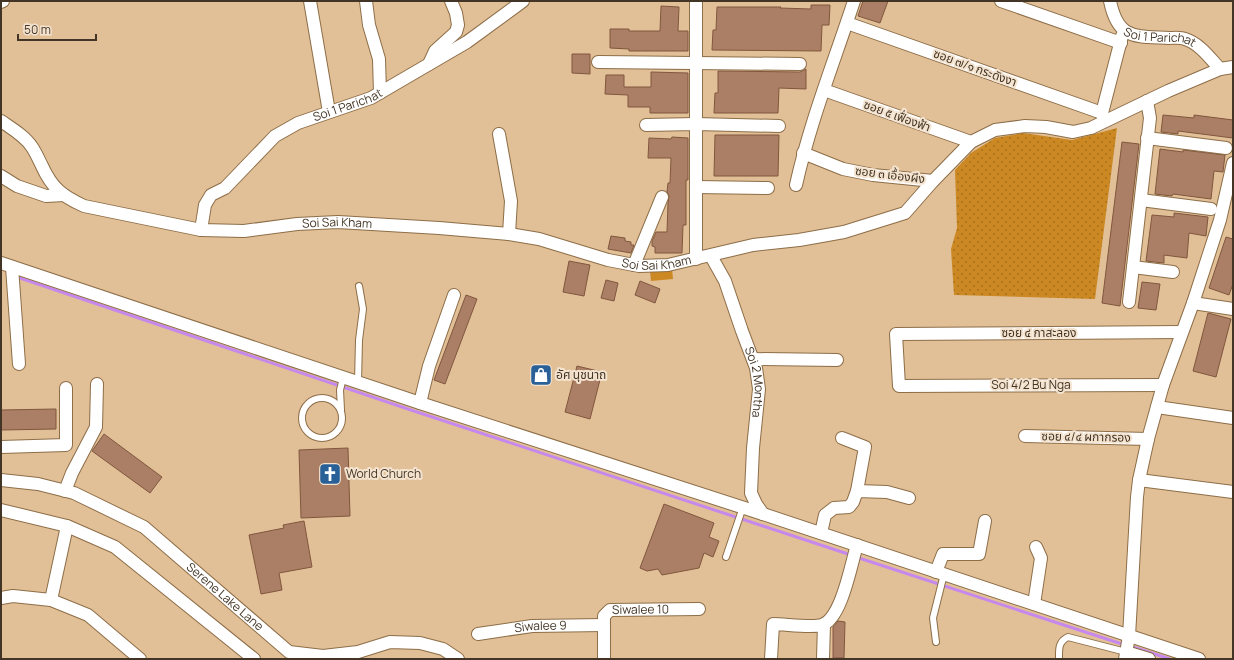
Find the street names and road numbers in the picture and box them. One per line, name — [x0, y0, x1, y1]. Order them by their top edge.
street label: Soi 1 Parichat — [1121, 23, 1200, 51]
street label: ซอย ๗/๑ กระดังงา — [931, 45, 1019, 90]
street label: Soi 1 Parichat — [311, 84, 386, 125]
street label: ซอย ๕ เฟื่องฟ้า — [861, 96, 933, 135]
street label: ซอย ๓ เอื้องผึง — [854, 162, 926, 187]
street label: Soi Sai Kham — [302, 213, 373, 232]
street label: Soi Sai Kham — [620, 251, 693, 274]
street label: ซอย ๔ กาสะลอง — [1001, 324, 1077, 341]
street label: Soi 2 Montha — [741, 344, 768, 419]
street label: Soi 4/2 Bu Nga — [991, 376, 1071, 393]
street label: ซอย ๔/๔ ผกากรอง — [1041, 427, 1131, 446]
street label: Serene Lake Lane — [183, 558, 268, 634]
street label: Siwalee 10 — [612, 600, 669, 618]
street label: Siwalee 9 — [513, 617, 567, 637]

